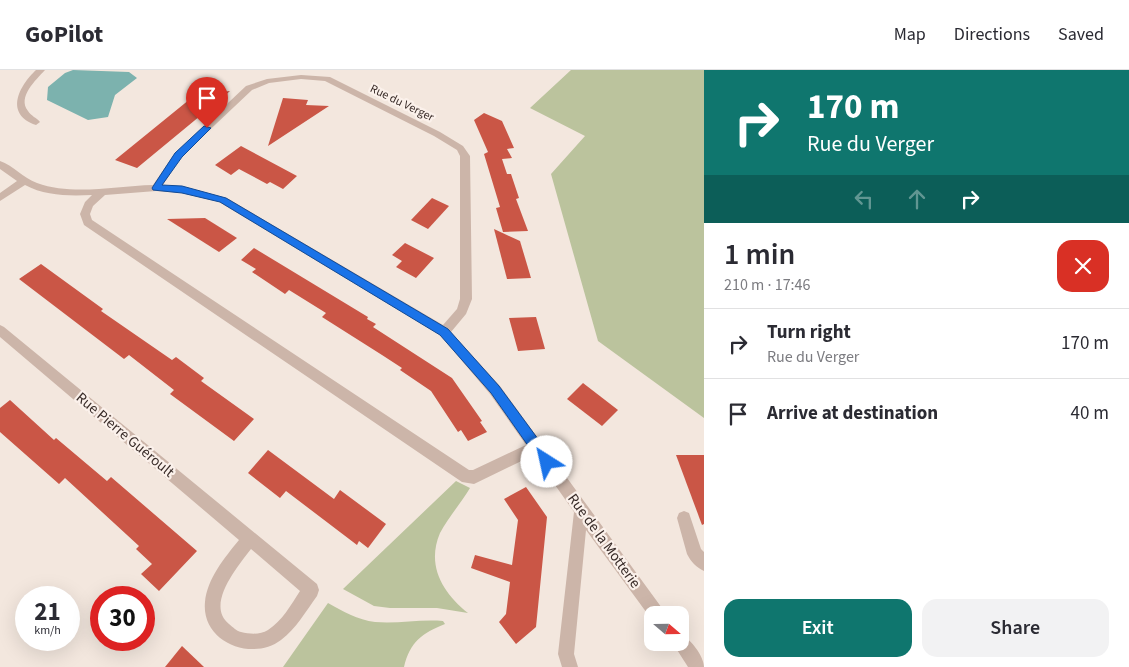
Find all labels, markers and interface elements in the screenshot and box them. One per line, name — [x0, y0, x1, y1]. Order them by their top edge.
text: GoPilot — [25, 17, 103, 52]
text: Map — [894, 22, 926, 47]
text: Directions — [954, 22, 1030, 47]
text: Saved — [1058, 22, 1104, 47]
pin — [186, 77, 228, 128]
street label: Rue du Verger — [367, 80, 438, 126]
text: 170 m — [807, 82, 899, 132]
icon: arrive — [193, 84, 221, 112]
icon: right — [724, 90, 789, 155]
text: Rue du Verger — [807, 128, 934, 160]
icon: left — [850, 185, 878, 213]
icon: ahead — [903, 185, 931, 213]
icon: right — [956, 185, 984, 213]
text: 1 min — [724, 233, 795, 276]
button: close — [1057, 240, 1109, 292]
text: 210 m · 17:46 — [724, 274, 811, 296]
text: Turn right — [767, 319, 851, 346]
icon: right — [724, 330, 752, 358]
text: 170 m — [1061, 330, 1109, 357]
text: Rue du Verger — [767, 346, 859, 368]
street label: Rue Pierre Guéroult — [71, 388, 179, 482]
icon: arrive — [724, 400, 752, 428]
text: Arrive at destination — [767, 400, 938, 427]
text: 40 m — [1071, 400, 1109, 427]
position arrow — [520, 435, 572, 487]
street label: Rue de la Motterie — [562, 489, 646, 593]
speed limit sign: 30 — [90, 586, 155, 651]
text: 21 — [34, 594, 61, 630]
button: Exit — [724, 599, 912, 657]
button: Share — [922, 599, 1109, 657]
north arrow — [644, 606, 689, 651]
map controls — [644, 606, 689, 651]
text: km/h — [34, 622, 61, 639]

